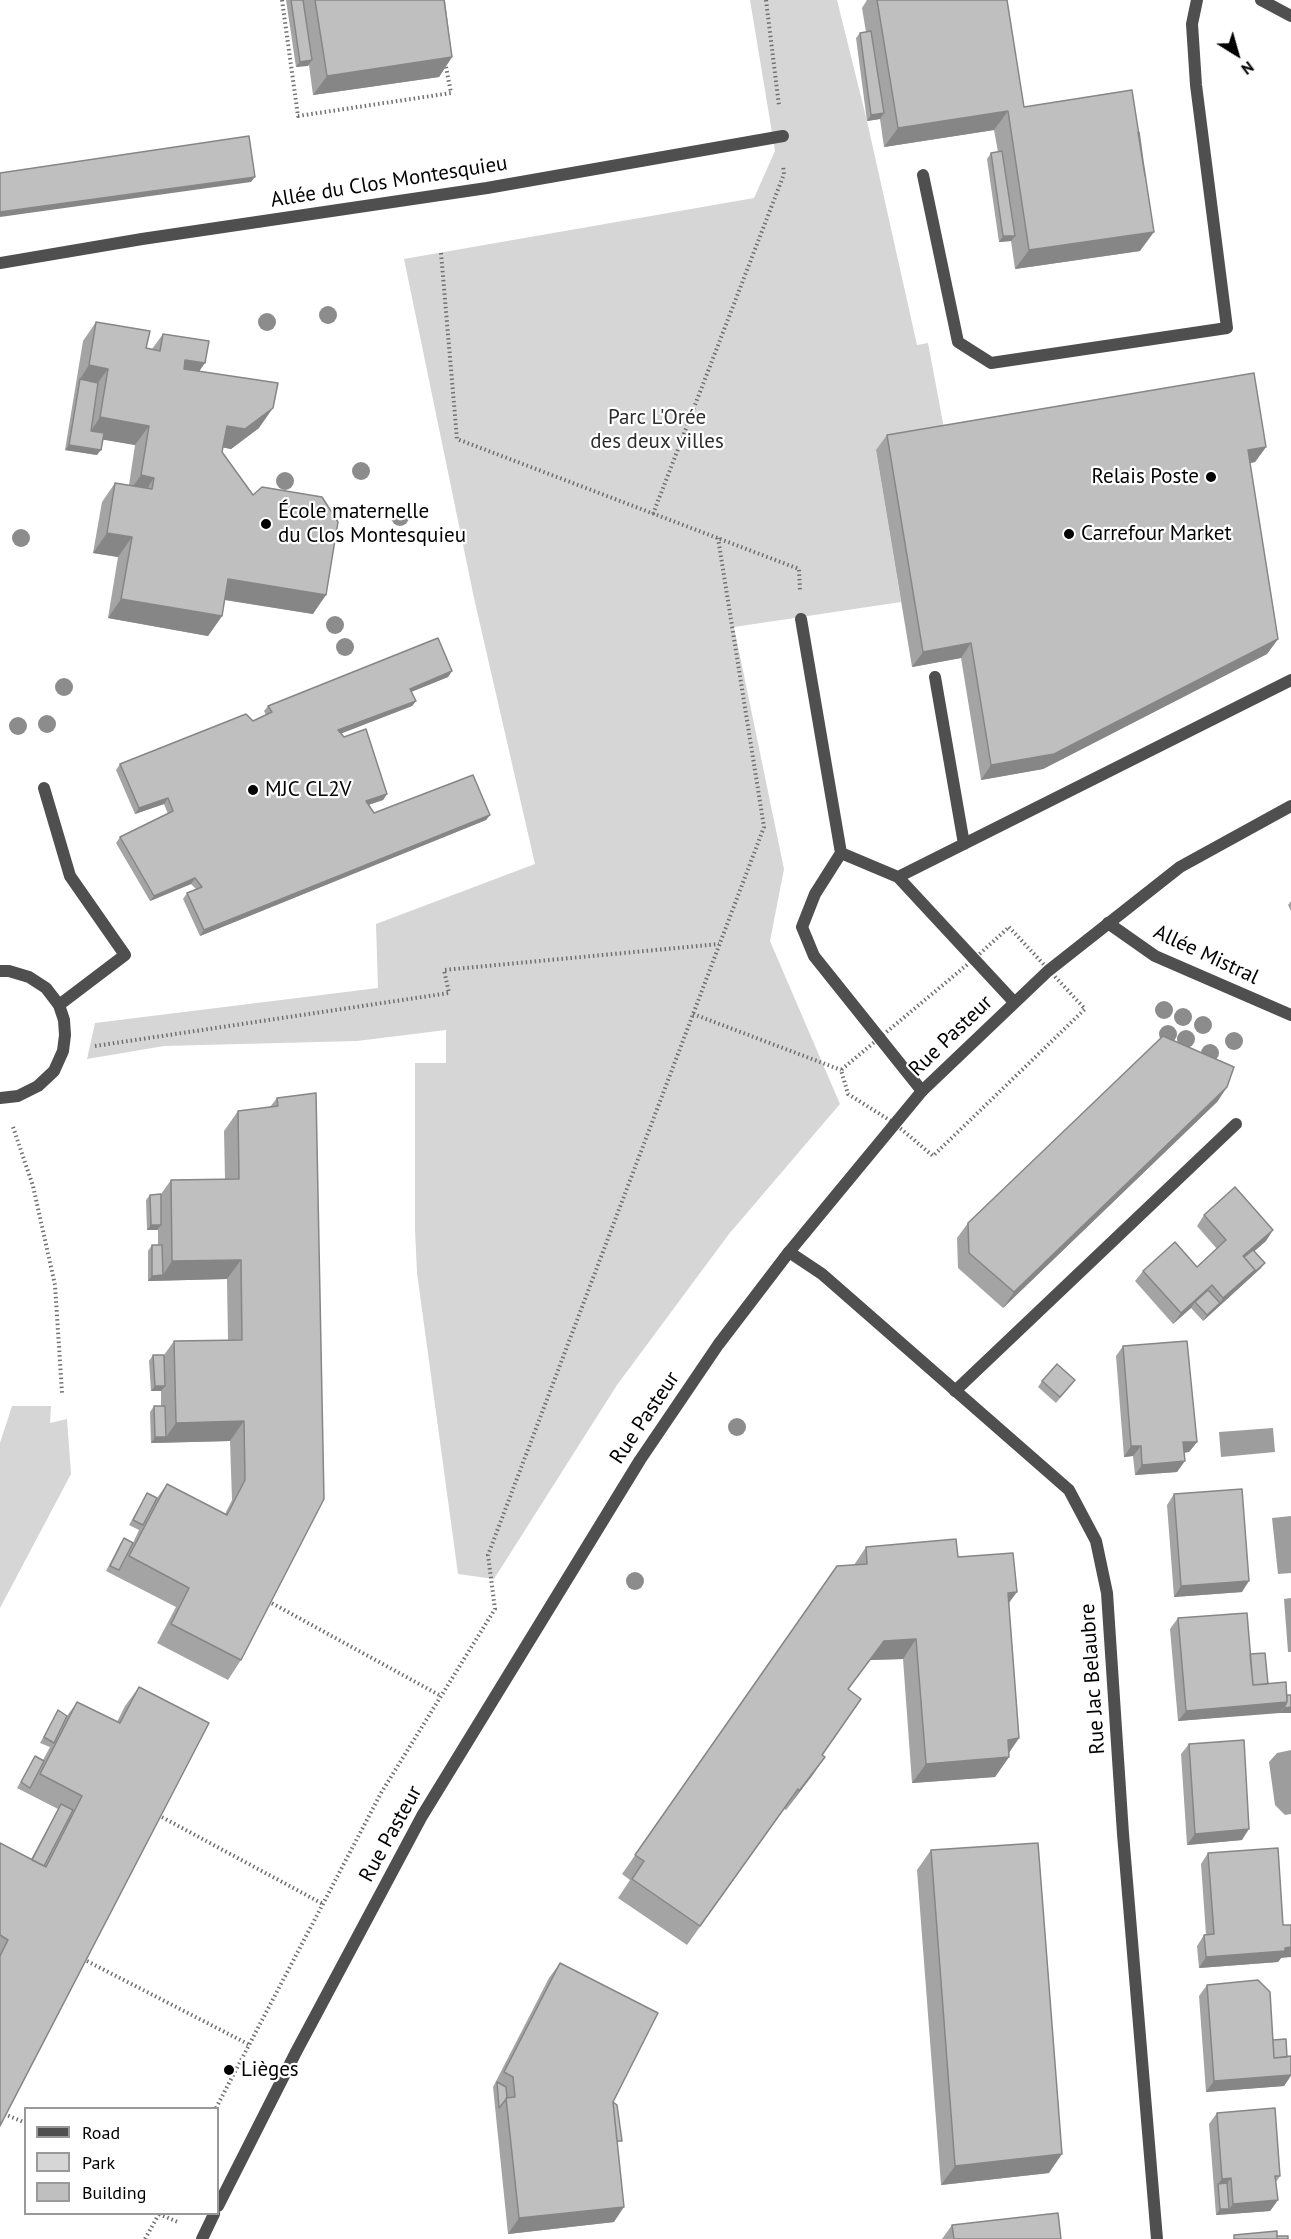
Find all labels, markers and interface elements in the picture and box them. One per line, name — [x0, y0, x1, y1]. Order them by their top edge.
north arrow — [1207, 24, 1267, 84]
text: N — [1238, 57, 1258, 80]
street label: Allée du Clos Montesquieu — [269, 151, 509, 213]
park label: Parc L'Orée des deux villes — [590, 405, 724, 455]
place label: Relais Poste — [1092, 464, 1199, 490]
marker: Relais Poste — [1204, 470, 1218, 484]
place label: École maternelle du Clos Montesquieu — [278, 499, 466, 549]
marker: École maternelle du Clos Montesquieu — [259, 517, 273, 531]
place label: Carrefour Market — [1081, 521, 1232, 547]
marker: Carrefour Market — [1062, 527, 1076, 541]
place label: MJC CL2V — [265, 777, 352, 803]
marker: MJC CL2V — [246, 783, 260, 797]
street label: Allée Mistral — [1149, 920, 1263, 990]
street label: Rue Pasteur — [904, 990, 998, 1082]
street label: Rue Pasteur — [605, 1367, 685, 1469]
street label: Rue Jac Belaubre — [1075, 1603, 1111, 1755]
street label: Rue Pasteur — [354, 1781, 428, 1887]
place label: Lièges — [241, 2057, 299, 2083]
marker: Lièges — [222, 2063, 236, 2077]
legend — [24, 2107, 219, 2215]
text: Road — [82, 2121, 120, 2144]
text: Park — [82, 2151, 115, 2174]
text: Building — [82, 2181, 146, 2204]

